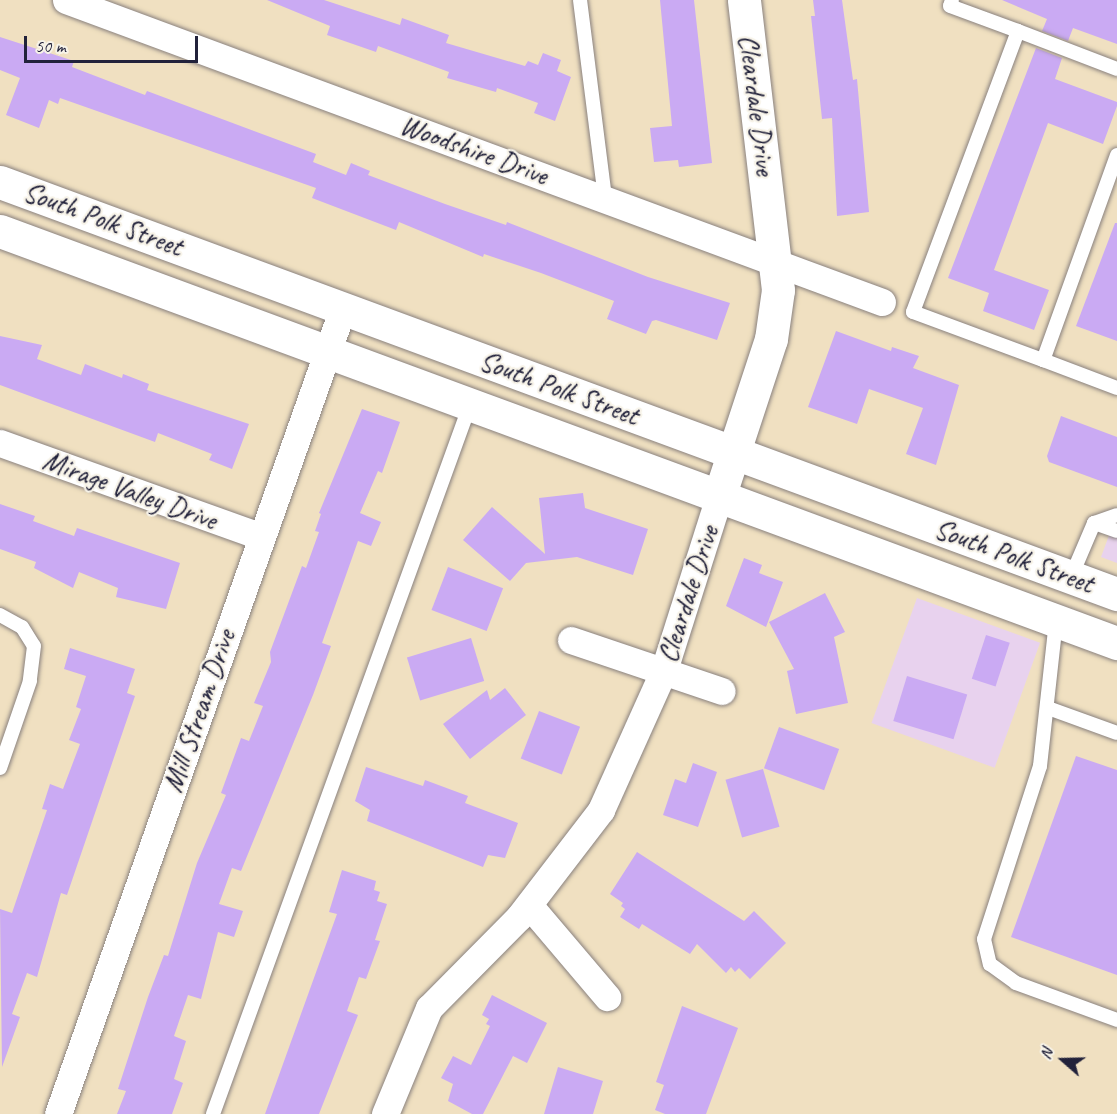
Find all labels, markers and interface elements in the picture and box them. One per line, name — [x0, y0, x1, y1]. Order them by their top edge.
scale bar — [27, 24, 201, 62]
street label: Cleardale Drive — [732, 33, 782, 177]
text: 50 m — [35, 35, 66, 57]
street label: Woodshire Drive — [396, 108, 552, 192]
street label: South Polk Street — [19, 175, 187, 263]
street label: South Polk Street — [475, 344, 643, 432]
street label: Mirage Valley Drive — [38, 443, 222, 537]
street label: South Polk Street — [930, 512, 1098, 600]
street label: Cleardale Drive — [650, 521, 726, 667]
street label: Mill Stream Drive — [156, 626, 242, 796]
north arrow — [1033, 1030, 1093, 1090]
text: N — [1035, 1046, 1057, 1062]

